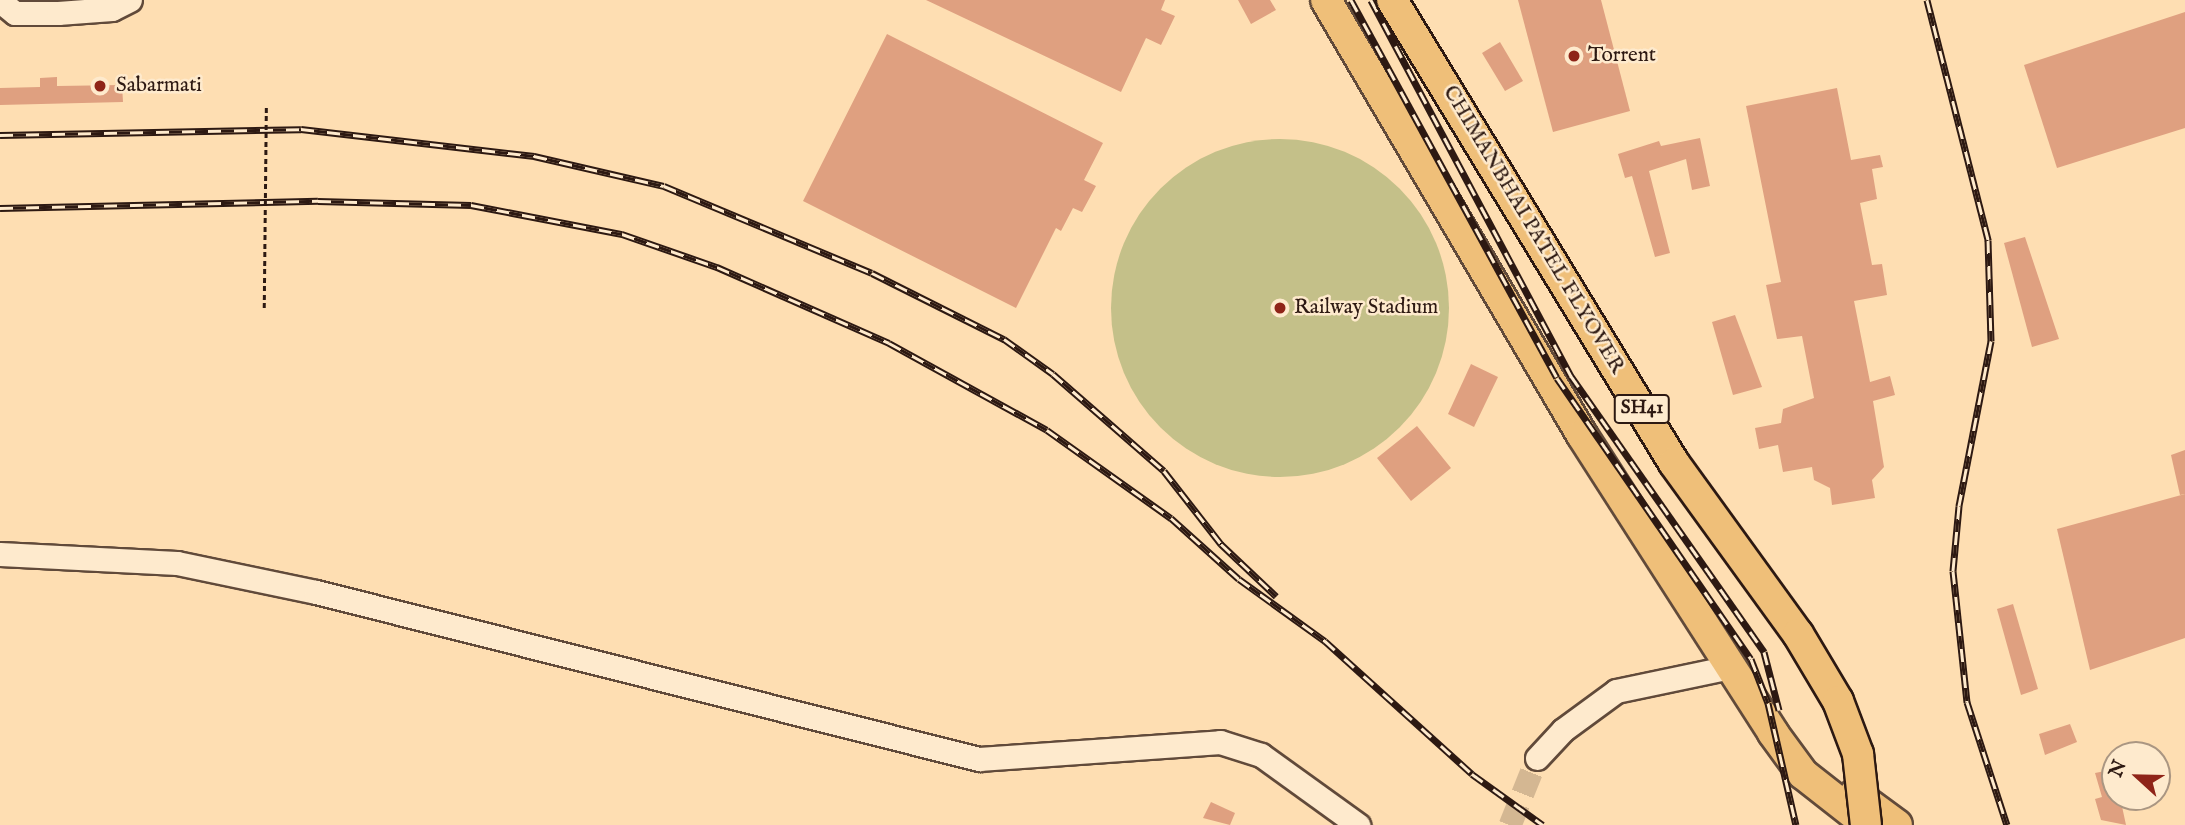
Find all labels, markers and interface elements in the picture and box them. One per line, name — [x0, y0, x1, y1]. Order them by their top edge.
place label: Torrent — [1588, 43, 1656, 69]
marker: Torrent — [1566, 48, 1582, 64]
place label: Sabarmati — [116, 73, 202, 99]
marker: Sabarmati — [90, 76, 110, 96]
street label: CHIMANBHAI PATEL FLYOVER — [1437, 81, 1629, 379]
place label: Railway Stadium — [1294, 295, 1438, 321]
marker: Railway Stadium — [1272, 300, 1288, 316]
road number: SH41 — [1612, 394, 1672, 424]
north arrow — [2101, 741, 2171, 811]
text: N — [2104, 757, 2133, 781]

